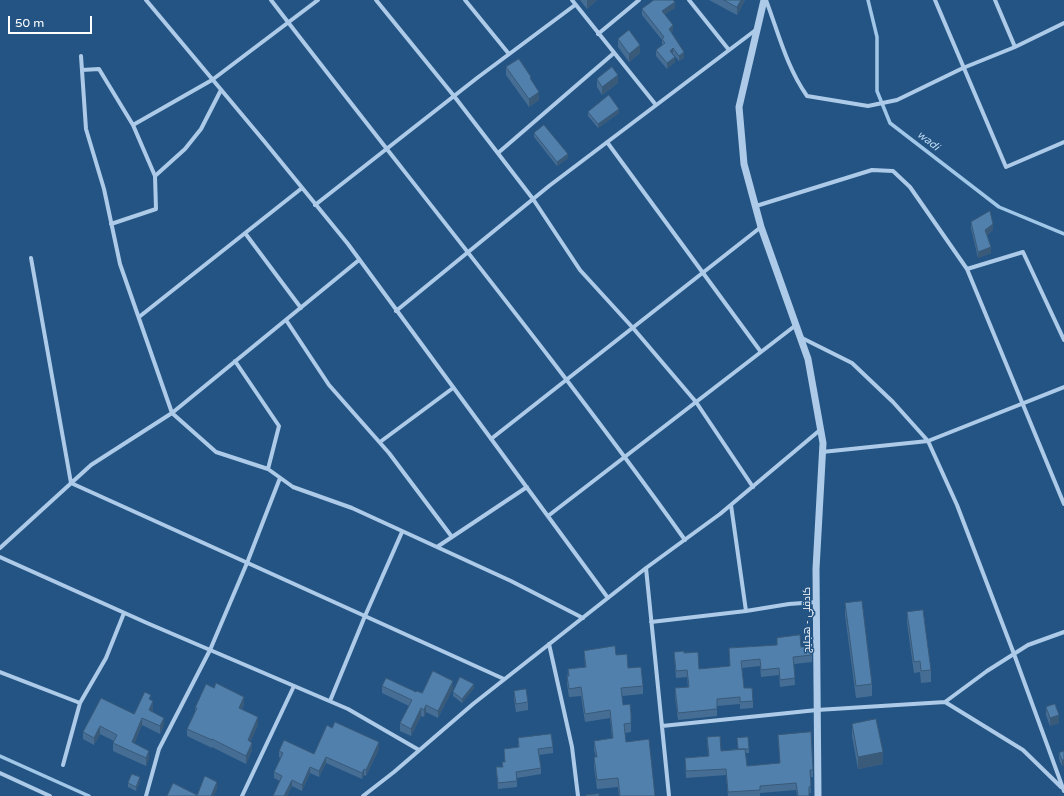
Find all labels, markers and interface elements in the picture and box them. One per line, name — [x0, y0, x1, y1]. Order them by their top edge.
scale bar — [10, 8, 94, 34]
text: 50 m — [15, 16, 44, 30]
water label: wadi — [914, 128, 942, 154]
street label: كادقلي - هجليج — [801, 587, 813, 653]

